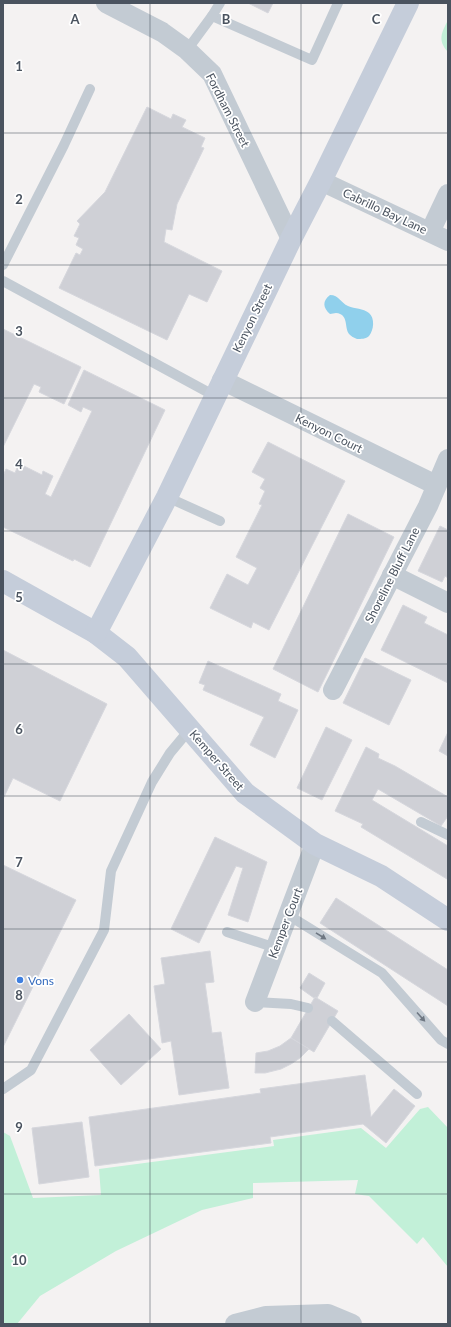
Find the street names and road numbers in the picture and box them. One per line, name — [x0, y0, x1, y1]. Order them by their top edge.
street label: Fordham Street — [203, 70, 253, 150]
street label: Cabrillo Bay Lane — [341, 185, 429, 237]
street label: Kenyon Street — [229, 281, 275, 355]
street label: Kenyon Court — [293, 410, 366, 456]
street label: Shoreline Bluff Lane — [361, 525, 423, 625]
street label: Kemper Street — [187, 727, 248, 794]
street label: Kemper Court — [265, 885, 306, 960]

